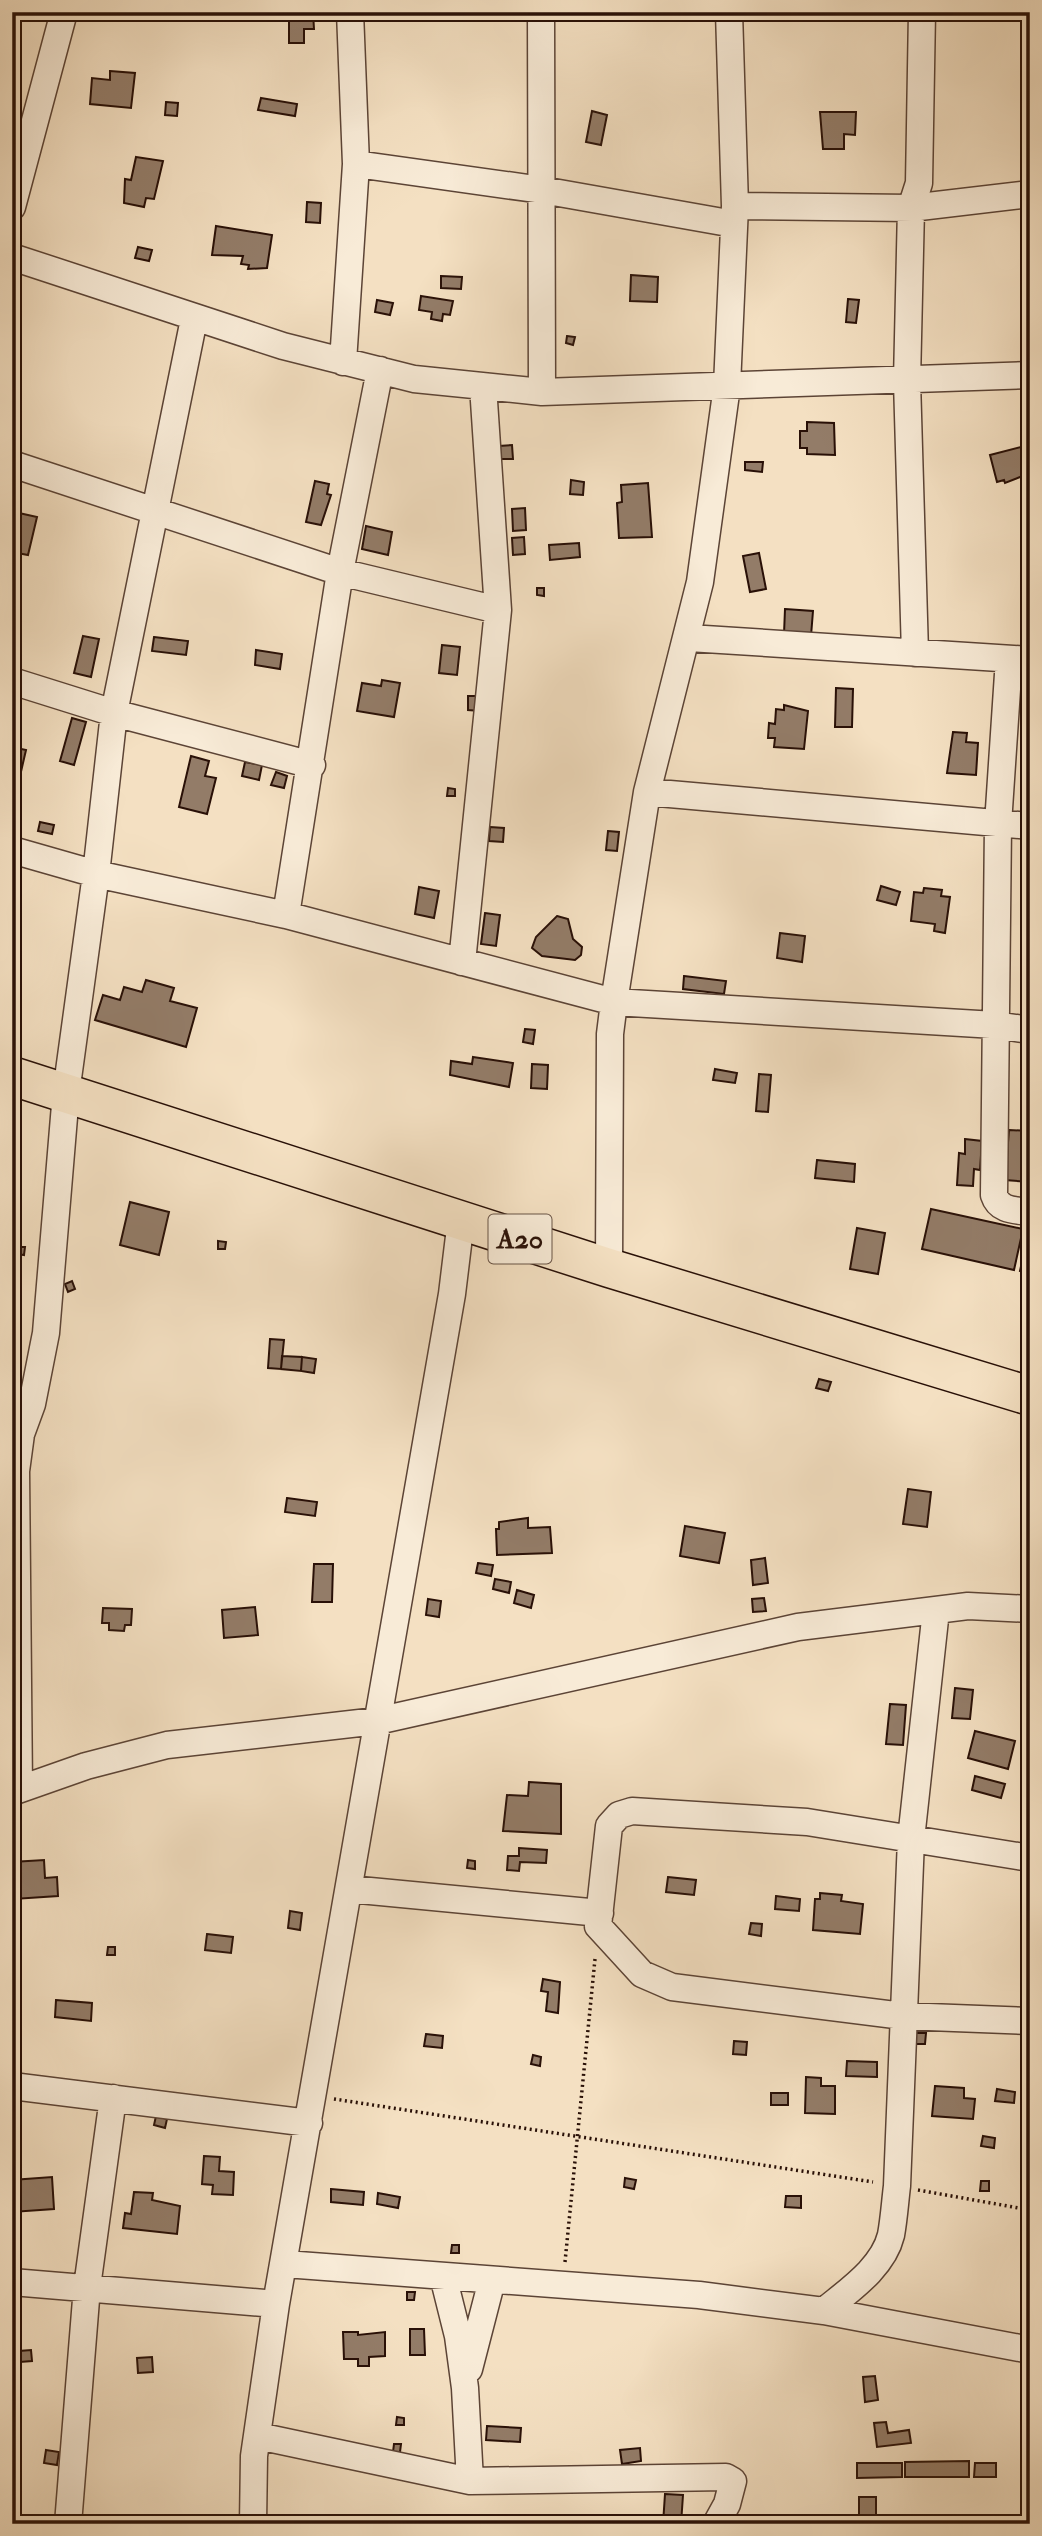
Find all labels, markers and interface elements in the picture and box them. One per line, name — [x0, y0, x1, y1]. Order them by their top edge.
road number: A20 — [489, 1214, 552, 1264]

